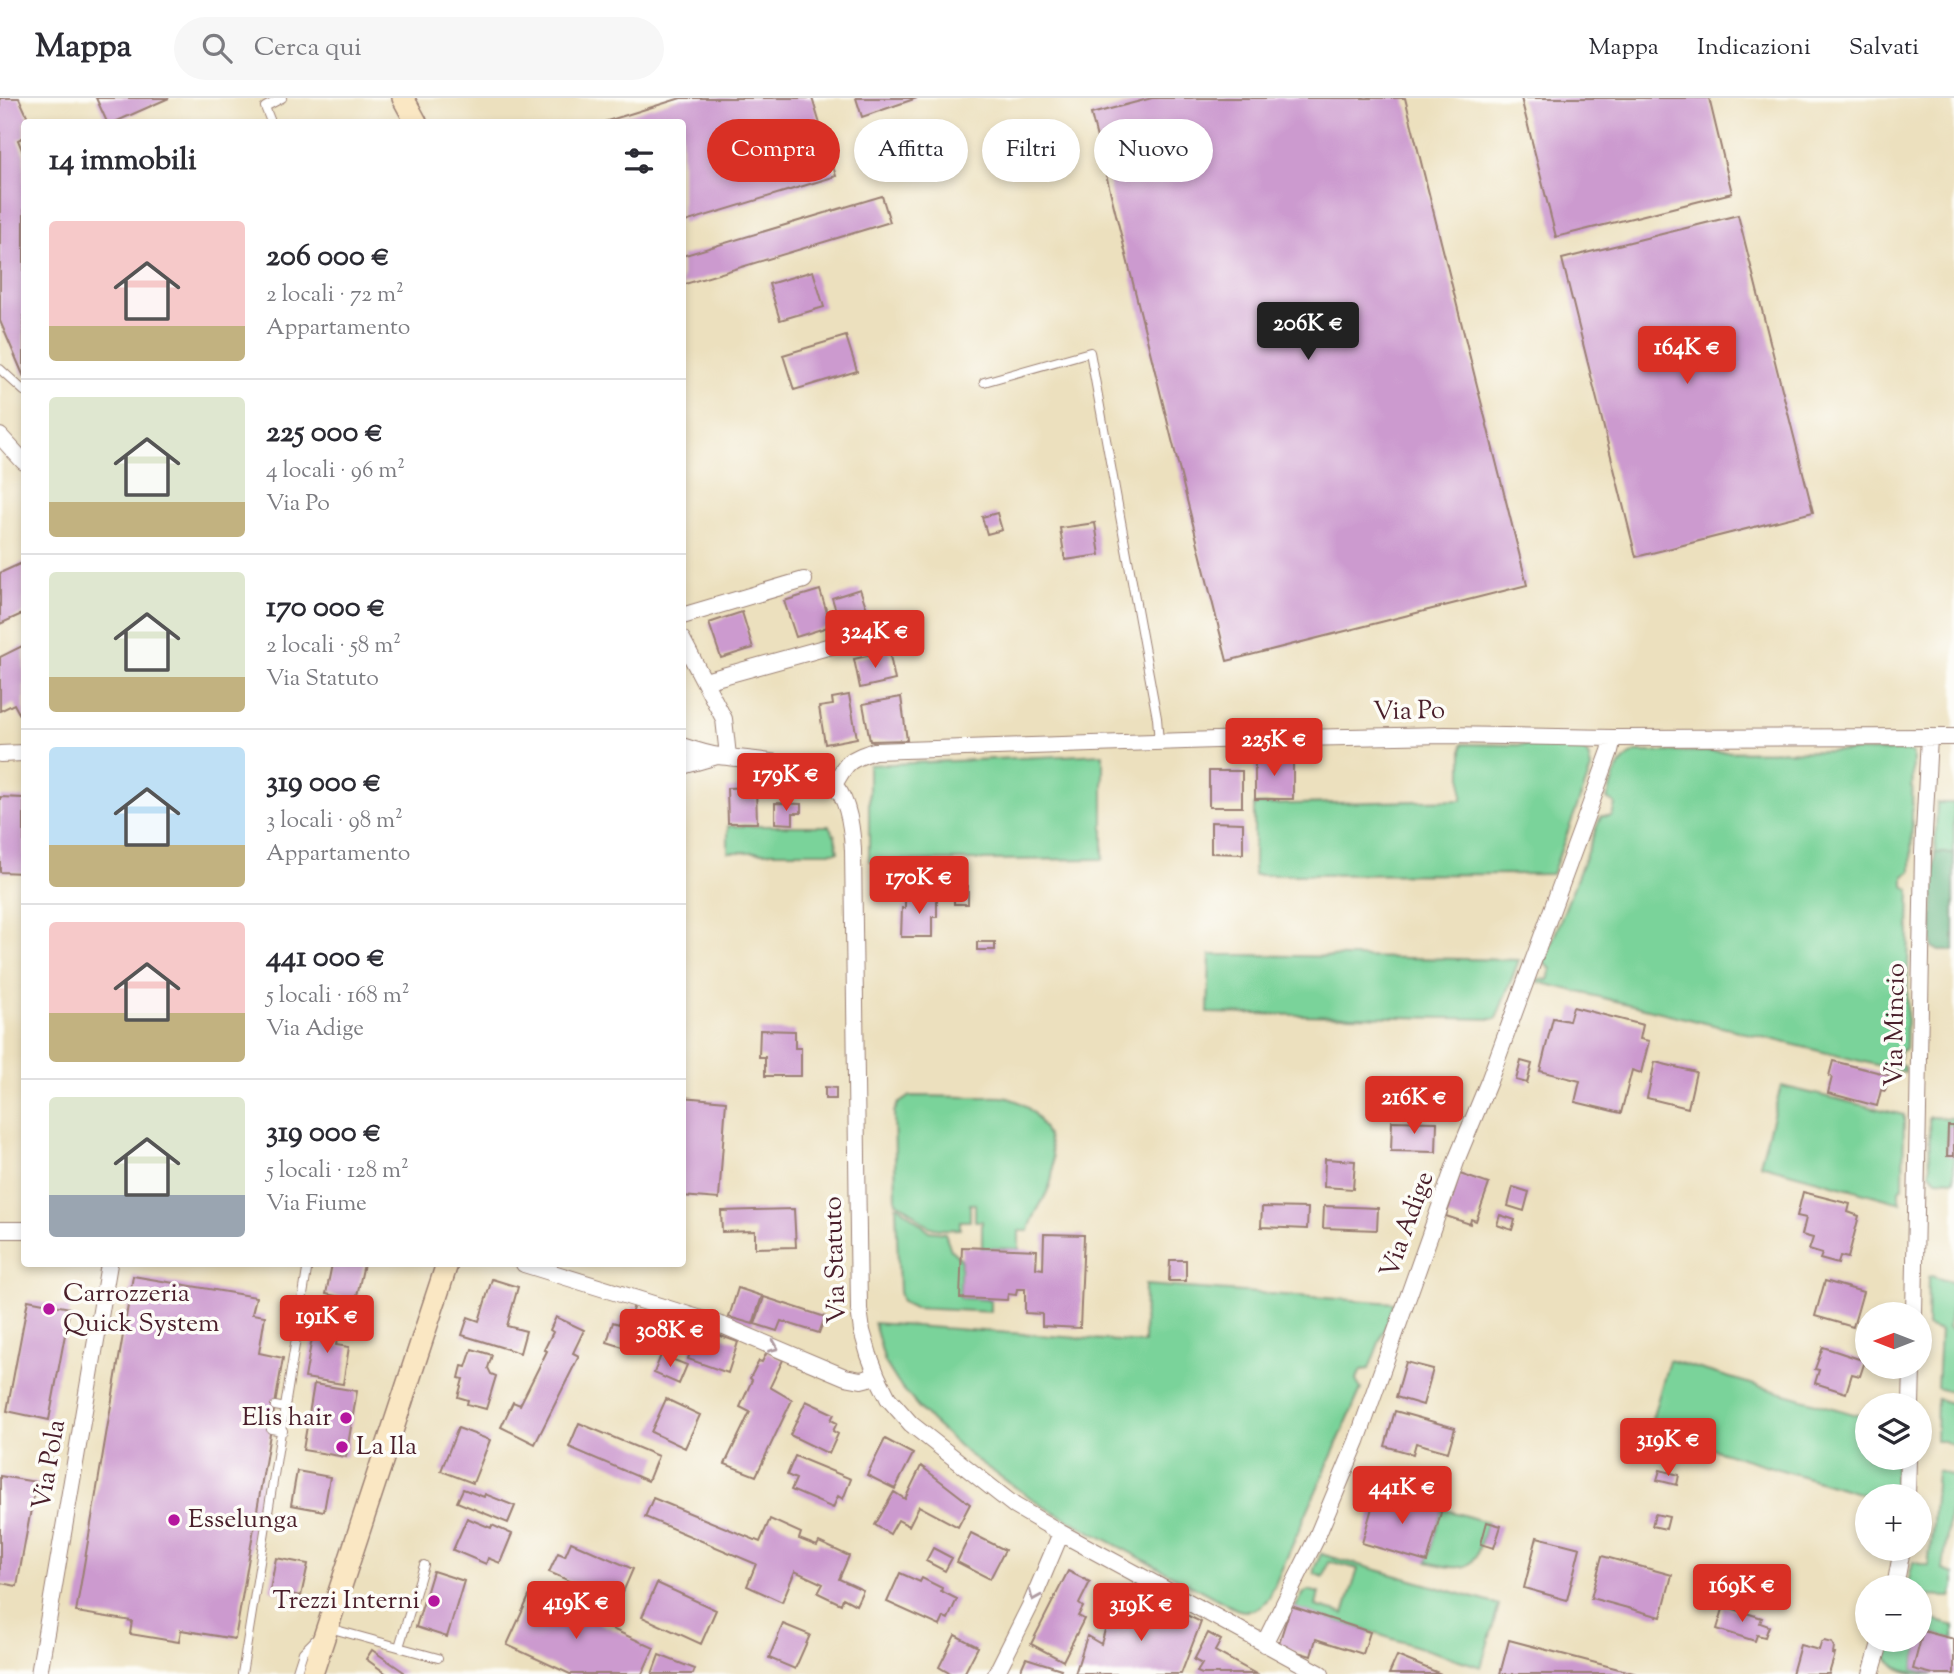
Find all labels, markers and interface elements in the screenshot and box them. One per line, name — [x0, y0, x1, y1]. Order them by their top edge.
search box — [174, 17, 664, 80]
text: Mappa — [35, 24, 132, 72]
icon: search — [198, 29, 236, 67]
text: Cerca qui — [254, 30, 362, 67]
text: Mappa — [1589, 31, 1659, 65]
text: Indicazioni — [1697, 31, 1811, 65]
text: Salvati — [1849, 31, 1919, 65]
chip: Compra — [707, 119, 840, 182]
chip: Affitta — [854, 119, 968, 182]
chip: Filtri — [982, 119, 1080, 182]
chip: Nuovo — [1094, 119, 1213, 182]
text: 14 immobili — [49, 140, 196, 183]
icon: filters — [620, 142, 658, 180]
text: 206 000 € — [266, 236, 390, 279]
icon: home — [105, 249, 189, 333]
text: 2 locali · 72 m² — [266, 279, 404, 312]
pin: 206K € — [1251, 302, 1365, 362]
text: 206K € — [1273, 308, 1343, 341]
text: Appartamento — [266, 312, 410, 345]
pin: 164K € — [1630, 327, 1744, 386]
text: 164K € — [1654, 332, 1720, 365]
text: 225 000 € — [266, 412, 383, 455]
icon: home — [105, 425, 189, 509]
text: 4 locali · 96 m² — [266, 455, 405, 488]
text: Via Po — [266, 488, 330, 521]
text: 170 000 € — [266, 587, 385, 630]
icon: home — [105, 600, 189, 684]
pin: 324K € — [818, 610, 932, 670]
text: 324K € — [841, 616, 909, 649]
text: 2 locali · 58 m² — [266, 630, 401, 663]
text: Via Statuto — [266, 663, 379, 696]
street label: Via Po — [1373, 693, 1445, 731]
pin: 225K € — [1217, 718, 1331, 778]
text: 225K € — [1241, 724, 1307, 757]
pin: 179K € — [729, 754, 843, 813]
text: 179K € — [753, 759, 819, 792]
text: 319 000 € — [266, 762, 381, 805]
icon: home — [105, 775, 189, 859]
text: 3 locali · 98 m² — [266, 805, 403, 838]
text: Appartamento — [266, 838, 410, 871]
pin: 170K € — [862, 856, 976, 916]
text: 170K € — [886, 862, 952, 895]
text: 441 000 € — [266, 937, 385, 980]
icon: home — [105, 950, 189, 1034]
street label: Via Mincio — [1876, 963, 1916, 1087]
text: 5 locali · 168 m² — [266, 980, 410, 1013]
text: Via Adige — [266, 1013, 364, 1046]
pin: 216K € — [1357, 1076, 1471, 1136]
text: 216K € — [1381, 1082, 1447, 1115]
text: 319 000 € — [266, 1112, 381, 1155]
icon: home — [105, 1125, 189, 1209]
text: 5 locali · 128 m² — [266, 1155, 409, 1188]
street label: Via Adige — [1372, 1167, 1444, 1283]
text: Via Fiume — [266, 1188, 367, 1221]
street label: Via Statuto — [815, 1196, 857, 1324]
place label: Carrozzeria Quick System — [63, 1276, 220, 1343]
pin: 191K € — [270, 1296, 384, 1355]
marker: Carrozzeria Quick System — [41, 1301, 57, 1317]
text: 191K € — [296, 1301, 358, 1334]
north arrow — [1855, 1302, 1932, 1379]
map controls — [1855, 1302, 1932, 1652]
pin: 308K € — [613, 1310, 727, 1369]
text: 308K € — [636, 1315, 704, 1348]
one-way arrow — [767, 1339, 779, 1353]
button: layers — [1855, 1393, 1932, 1470]
place label: Elis hair — [242, 1400, 332, 1437]
marker: Elis hair — [338, 1410, 354, 1426]
street label: Via Pola — [24, 1417, 76, 1513]
pin: 319K € — [1611, 1418, 1725, 1478]
text: 319K € — [1636, 1424, 1700, 1457]
place label: La Ila — [356, 1429, 417, 1466]
marker: La Ila — [334, 1439, 350, 1455]
pin: 441K € — [1345, 1466, 1459, 1526]
text: 441K € — [1369, 1472, 1435, 1505]
button: + — [1855, 1484, 1932, 1561]
place label: Esselunga — [188, 1502, 298, 1539]
marker: Esselunga — [166, 1512, 182, 1528]
pin: 169K € — [1685, 1564, 1799, 1624]
text: 169K € — [1709, 1570, 1775, 1603]
button: − — [1855, 1575, 1932, 1652]
pin: 419K € — [519, 1582, 633, 1641]
place label: Trezzi Interni — [272, 1583, 420, 1620]
pin: 319K € — [1084, 1584, 1198, 1643]
text: 419K € — [543, 1587, 609, 1620]
one-way arrow — [1028, 1589, 1042, 1601]
text: 319K € — [1109, 1589, 1173, 1622]
marker: Trezzi Interni — [426, 1593, 442, 1609]

